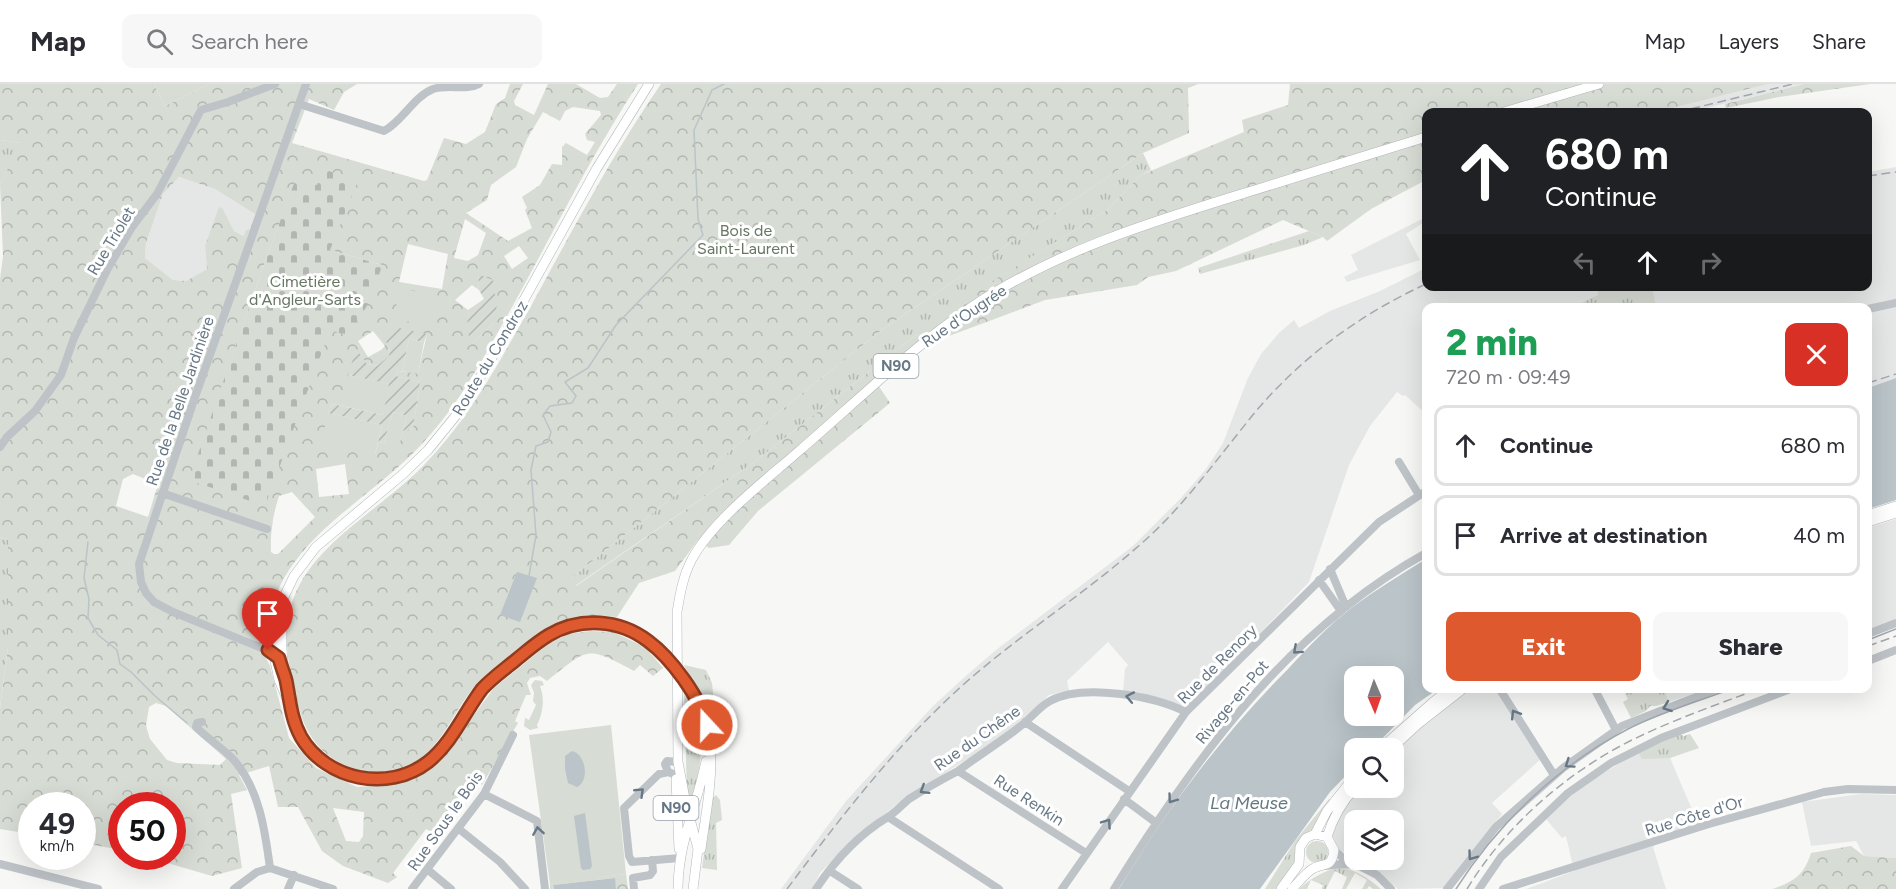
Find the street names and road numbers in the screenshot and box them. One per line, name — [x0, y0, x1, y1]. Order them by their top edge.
street label: Rue Triolet — [83, 203, 139, 279]
street label: Rue d'Ougrée — [918, 281, 1010, 351]
street label: Route du Condroz — [448, 297, 532, 419]
street label: Rue de la Belle Jardinière — [142, 314, 218, 488]
road number: N90 — [874, 354, 918, 378]
street label: Rue de Renory — [1173, 620, 1261, 708]
street label: Rivage-en-Pot — [1191, 656, 1273, 748]
street label: Rue du Chêne — [930, 701, 1024, 775]
street label: Rue Sous le Bois — [404, 767, 486, 875]
street label: Rue Renkin — [990, 770, 1068, 830]
street label: Rue Côte d'Or — [1643, 792, 1746, 840]
road number: N90 — [654, 796, 698, 820]

